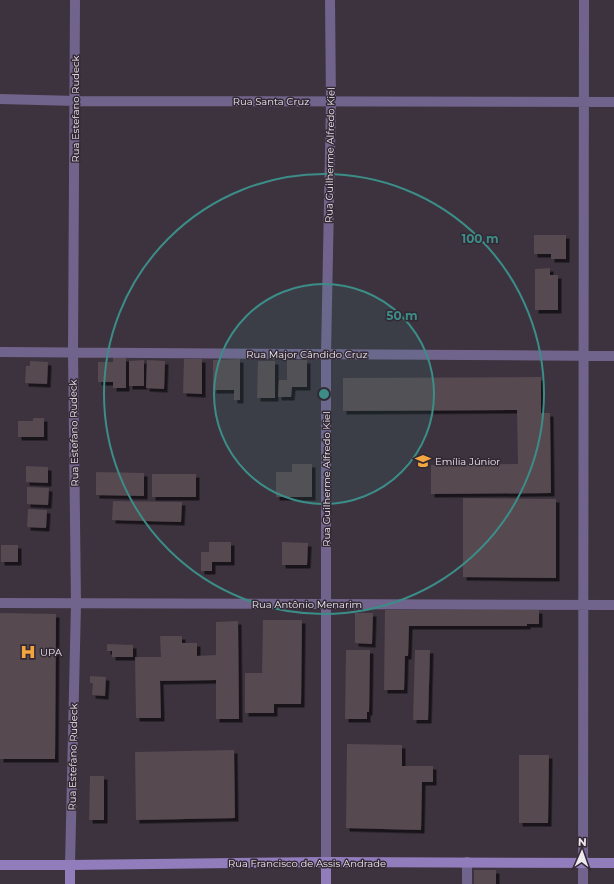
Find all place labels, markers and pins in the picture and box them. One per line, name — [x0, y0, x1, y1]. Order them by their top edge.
centre of rings — [317, 387, 331, 401]
school or university icon: Emília Júnior — [414, 452, 432, 470]
place label: Emília Júnior — [435, 455, 500, 468]
hospital icon: UPA — [19, 643, 37, 661]
place label: UPA — [40, 646, 63, 659]

